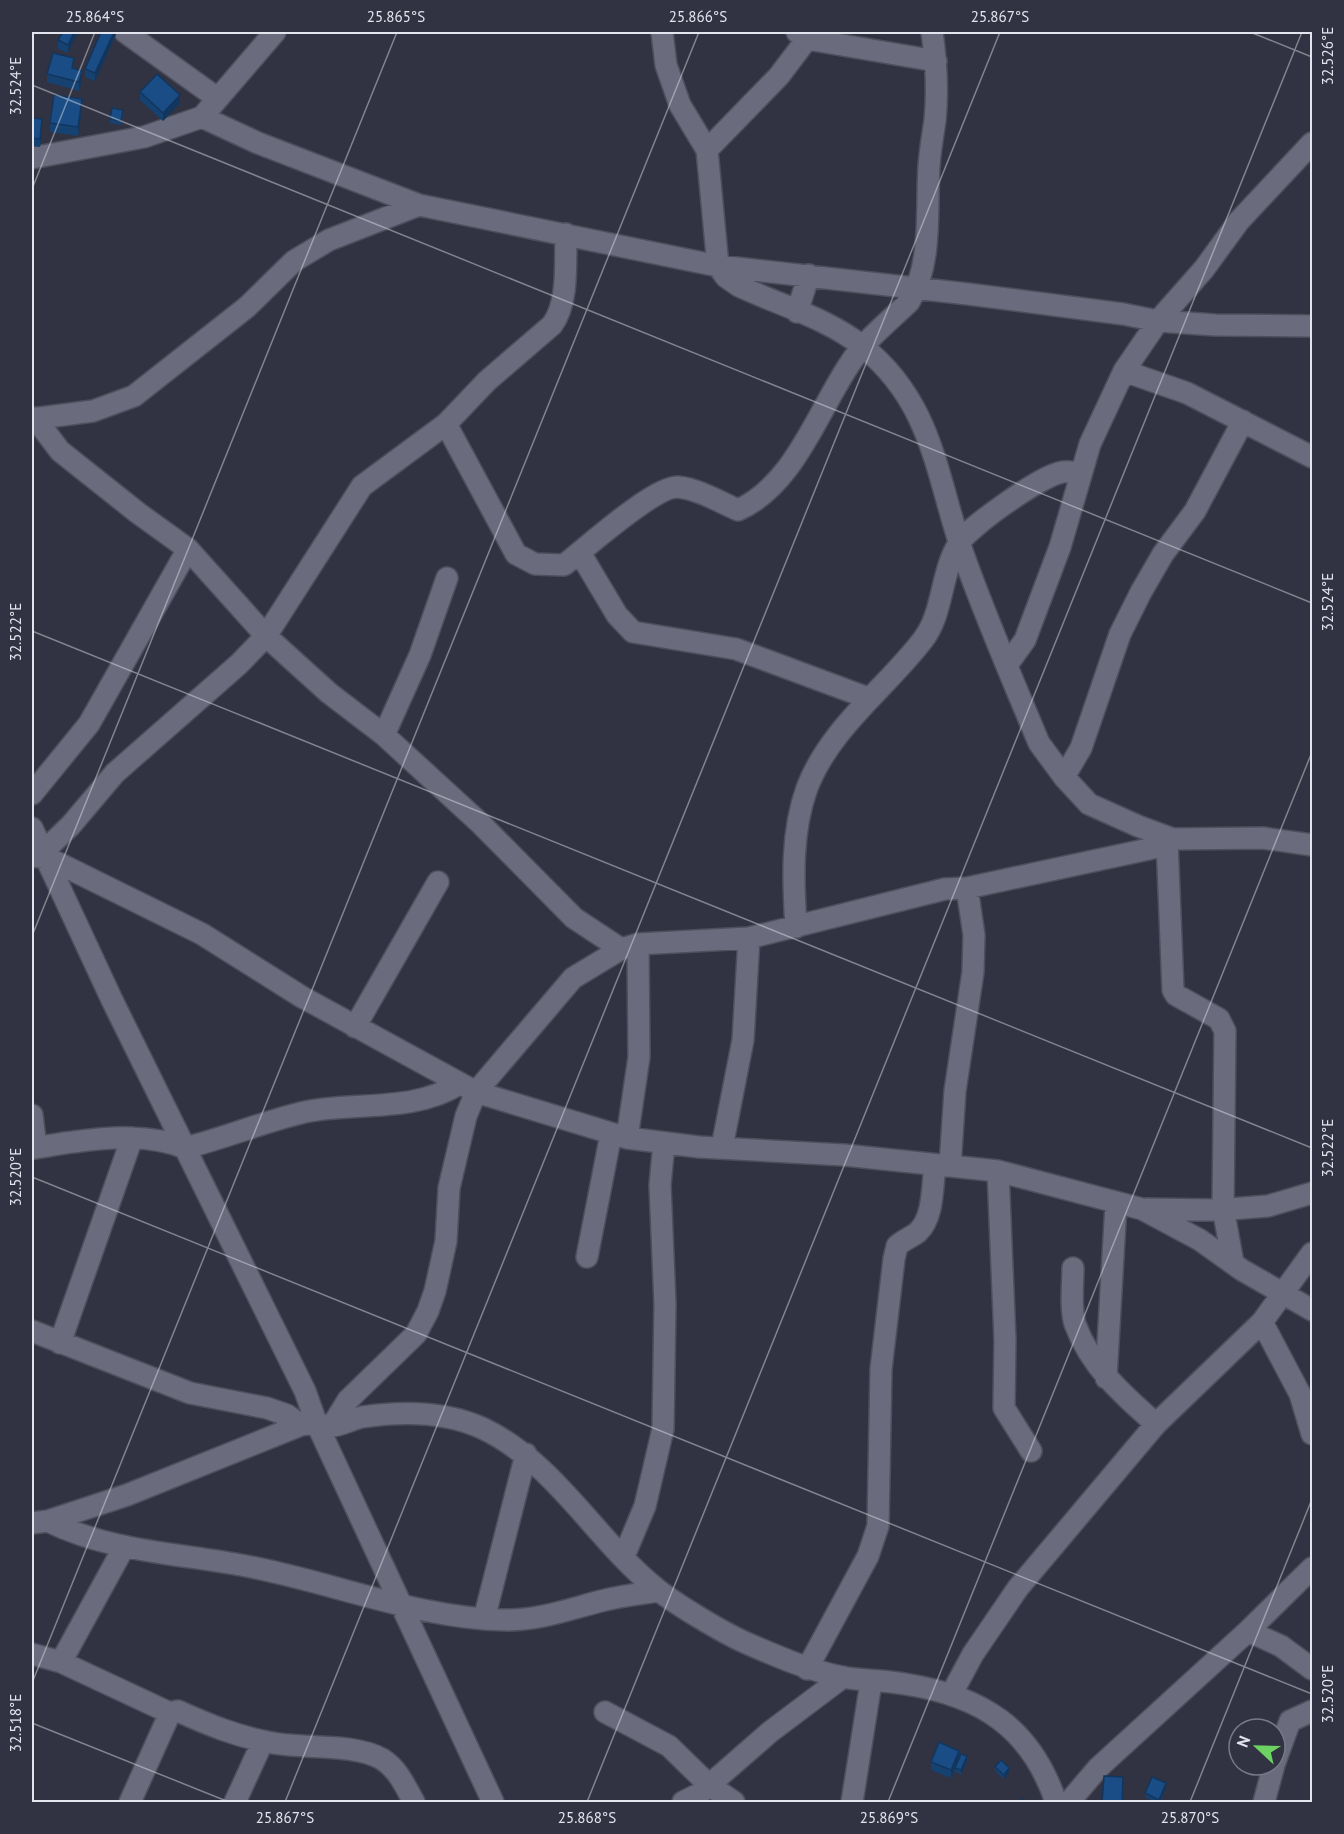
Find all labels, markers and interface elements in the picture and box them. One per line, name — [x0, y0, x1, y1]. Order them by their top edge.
text: 25.864°S — [66, 7, 124, 26]
text: 25.865°S — [367, 7, 425, 26]
text: 25.866°S — [669, 7, 727, 26]
text: 25.867°S — [971, 7, 1029, 26]
text: 32.526°E — [1318, 27, 1337, 85]
text: 32.524°E — [6, 57, 25, 115]
text: 32.524°E — [1318, 573, 1337, 631]
text: 32.522°E — [6, 603, 25, 661]
text: 32.522°E — [1318, 1119, 1337, 1177]
text: 32.520°E — [6, 1148, 25, 1206]
text: 32.520°E — [1318, 1665, 1337, 1723]
text: 32.518°E — [6, 1694, 25, 1752]
north arrow — [1227, 1717, 1287, 1777]
text: N — [1232, 1733, 1254, 1750]
text: 25.867°S — [256, 1808, 314, 1827]
text: 25.868°S — [558, 1808, 616, 1827]
text: 25.869°S — [860, 1808, 918, 1827]
text: 25.870°S — [1161, 1808, 1219, 1827]

